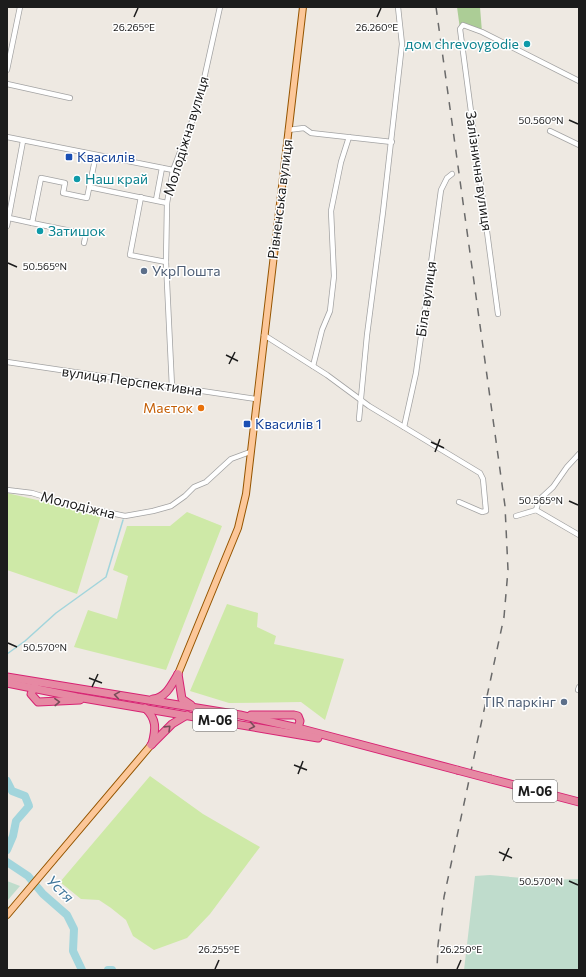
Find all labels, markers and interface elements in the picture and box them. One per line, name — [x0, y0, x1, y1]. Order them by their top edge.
text: 26.265°E — [113, 21, 155, 33]
text: 26.260°E — [356, 21, 398, 33]
place label: дом chrevoygodie — [405, 35, 519, 52]
marker: дом chrevoygodie — [522, 39, 532, 49]
street label: Молодіжна вулиця — [159, 74, 212, 198]
street label: Залізнична вулиця — [463, 110, 496, 232]
text: 50.560°N — [518, 114, 564, 126]
street label: Рівненська вулиця — [264, 138, 295, 260]
place label: Квасилів — [77, 148, 135, 165]
marker: Квасилів — [64, 152, 74, 162]
place label: Наш край — [85, 170, 148, 187]
marker: Наш край — [72, 174, 82, 184]
place label: Затишок — [48, 222, 106, 239]
marker: Затишок — [35, 226, 45, 236]
text: 50.565°N — [23, 260, 67, 272]
street label: Біла вулиця — [412, 260, 439, 338]
place label: УкрПошта — [152, 262, 221, 279]
marker: УкрПошта — [139, 266, 149, 276]
street label: вулиця Перспективна — [61, 362, 203, 399]
place label: Маєток — [143, 399, 194, 416]
marker: Маєток — [196, 403, 206, 413]
place label: Квасилів 1 — [255, 415, 322, 432]
marker: Квасилів 1 — [242, 419, 252, 429]
street label: Молодіжна — [39, 487, 117, 522]
text: 50.565°N — [519, 494, 563, 506]
text: 50.570°N — [23, 641, 67, 653]
one-way arrow — [114, 691, 120, 700]
place label: TIR паркінг — [482, 693, 556, 710]
one-way arrow — [54, 697, 60, 706]
marker: TIR паркінг — [559, 697, 569, 707]
road number: М-06 — [193, 709, 237, 731]
one-way arrow — [249, 722, 255, 730]
one-way arrow — [163, 725, 171, 733]
road number: М-06 — [513, 780, 557, 802]
water label: Устя — [43, 871, 78, 906]
text: 50.570°N — [519, 875, 563, 887]
text: 26.255°E — [198, 943, 240, 955]
text: 26.250°E — [440, 943, 482, 955]

